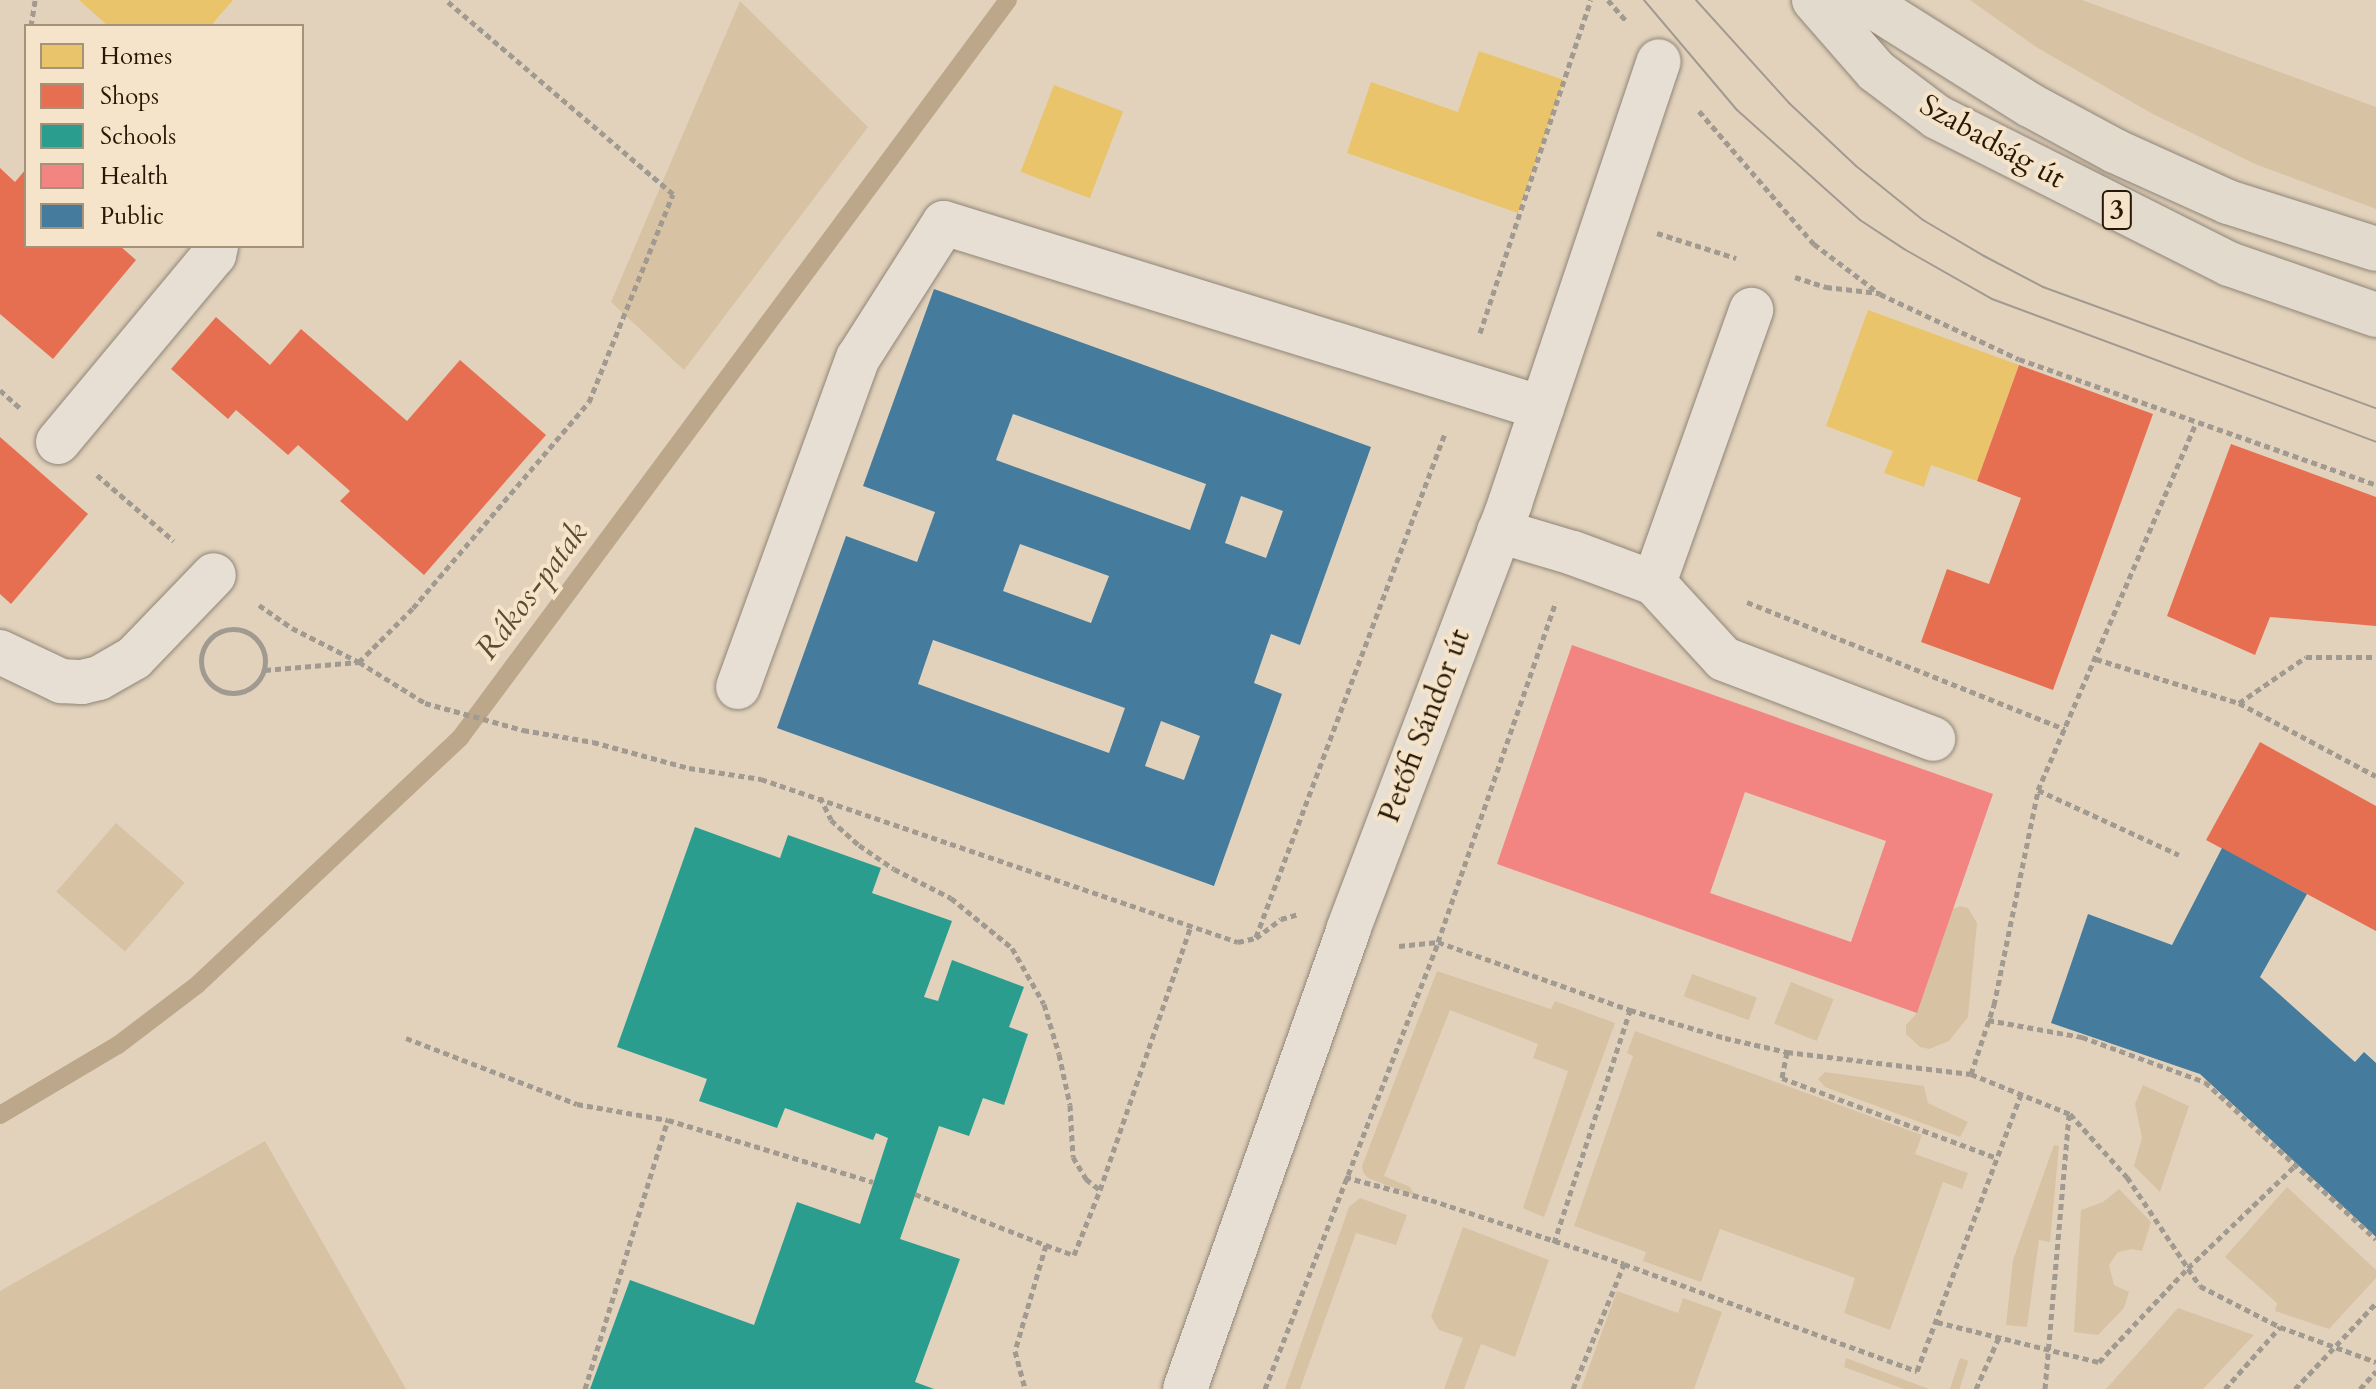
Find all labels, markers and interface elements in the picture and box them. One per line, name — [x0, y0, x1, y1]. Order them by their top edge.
legend — [24, 24, 304, 248]
text: Homes — [100, 40, 172, 73]
text: Shops — [100, 80, 159, 113]
street label: Szabadság út — [1913, 87, 2071, 197]
text: Schools — [100, 120, 176, 153]
text: Health — [100, 160, 168, 193]
road number: 3 — [2101, 186, 2133, 234]
text: Public — [100, 200, 164, 233]
water label: Rákos-patak — [468, 515, 596, 667]
street label: Petőfi Sándor út — [1372, 624, 1478, 828]

